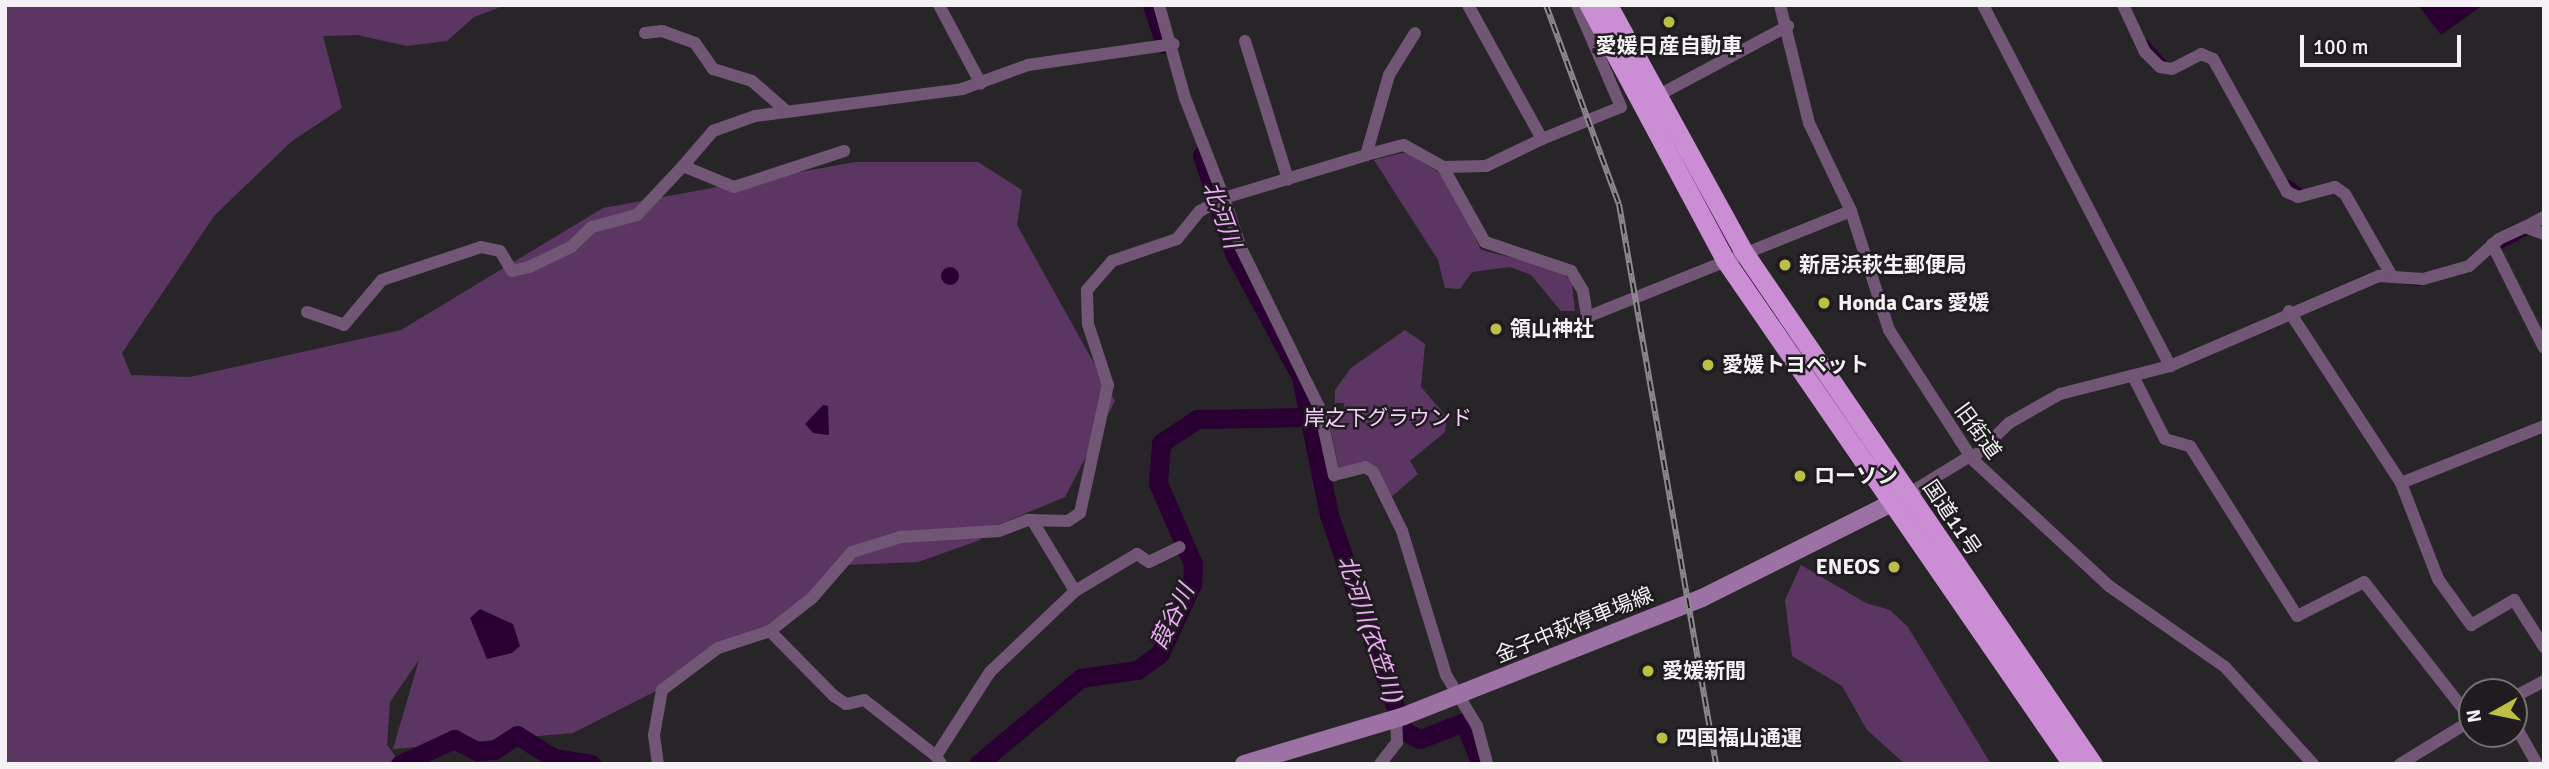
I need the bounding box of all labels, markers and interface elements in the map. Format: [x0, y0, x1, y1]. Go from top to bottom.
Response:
marker: 愛媛日産自動車 [1661, 14, 1677, 30]
scale bar [2304, 21, 2465, 65]
place label: 愛媛日産自動車 [1596, 33, 1742, 59]
text: 100 m [2313, 34, 2368, 60]
water label: 北河川 [1196, 178, 1246, 252]
place label: 新居浜萩生郵便局 [1799, 252, 1967, 278]
marker: 新居浜萩生郵便局 [1777, 257, 1793, 273]
place label: Honda Cars 愛媛 [1838, 290, 1989, 316]
marker: Honda Cars 愛媛 [1816, 295, 1832, 311]
place label: 領山神社 [1510, 316, 1594, 342]
marker: 領山神社 [1488, 321, 1504, 337]
place label: 愛媛トヨペット [1722, 352, 1869, 378]
marker: 愛媛トヨペット [1700, 357, 1716, 373]
street label: 旧街道 [1949, 398, 2007, 464]
park label: 岸之下グラウンド [1304, 405, 1472, 431]
place label: ローソン [1814, 463, 1898, 489]
marker: ローソン [1792, 468, 1808, 484]
street label: 国道11号 [1918, 475, 1986, 561]
water label: 北河川(衣笠川) [1331, 552, 1407, 706]
place label: ENEOS [1816, 554, 1880, 580]
marker: ENEOS [1886, 559, 1902, 575]
water label: 葭谷川 [1145, 580, 1201, 654]
street label: 金子中萩停車場線 [1491, 582, 1657, 668]
place label: 愛媛新聞 [1662, 658, 1746, 684]
marker: 愛媛新聞 [1640, 663, 1656, 679]
north arrow [2458, 678, 2528, 748]
text: N [2461, 708, 2487, 724]
place label: 四国福山通運 [1676, 725, 1802, 751]
marker: 四国福山通運 [1654, 730, 1670, 746]

